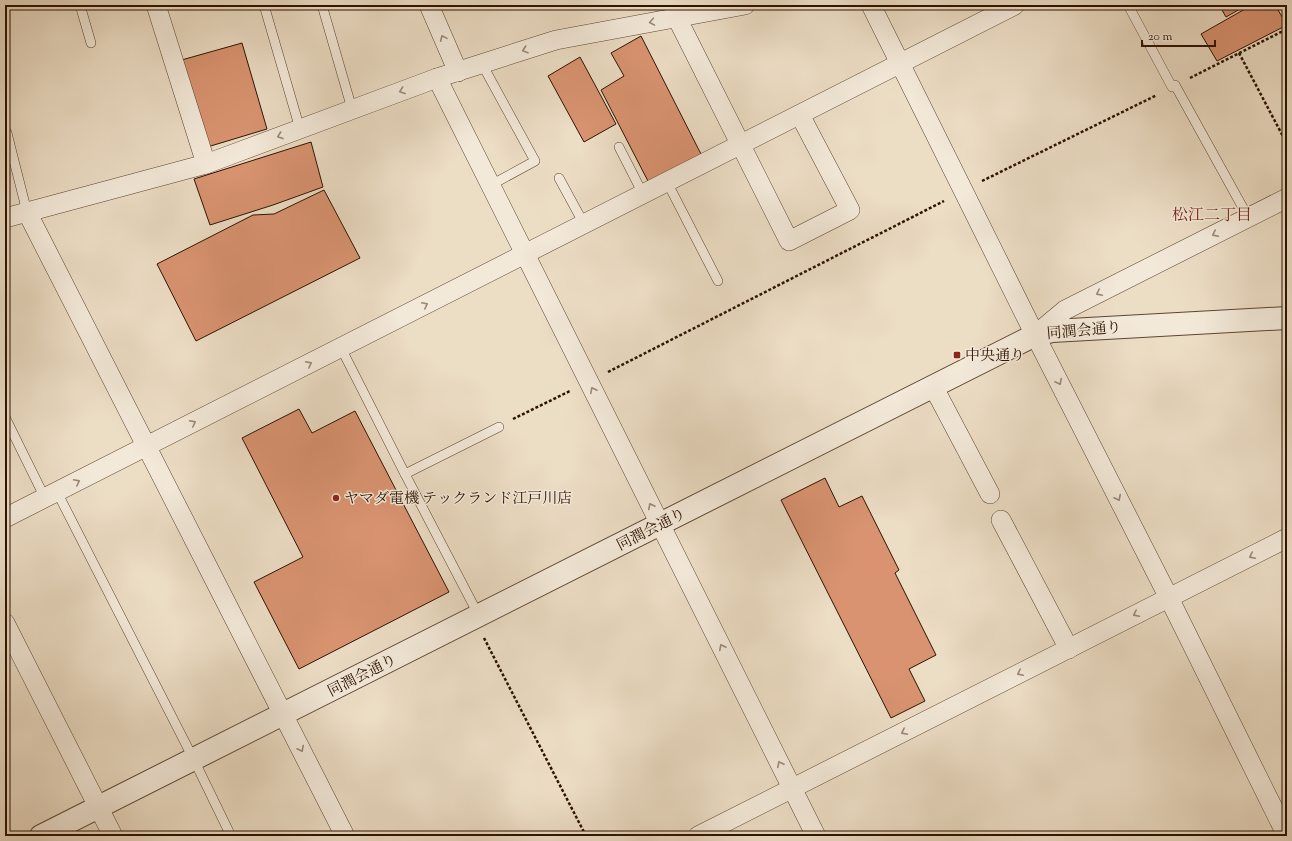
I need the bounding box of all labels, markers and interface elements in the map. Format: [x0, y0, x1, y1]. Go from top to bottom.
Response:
one-way arrow [649, 17, 655, 26]
scale bar [1142, 22, 1215, 48]
text: 20 m [1148, 28, 1173, 46]
one-way arrow [440, 35, 448, 43]
one-way arrow [522, 45, 529, 54]
one-way arrow [398, 87, 405, 95]
one-way arrow [276, 132, 283, 140]
district label: 松江二丁目 [1172, 205, 1252, 228]
one-way arrow [1211, 230, 1219, 237]
one-way arrow [1095, 288, 1103, 296]
one-way arrow [421, 302, 428, 310]
street label: 同潤会通り [1046, 318, 1122, 345]
place label: 中央通り [965, 346, 1025, 367]
marker: 中央通り [952, 350, 962, 360]
one-way arrow [305, 361, 312, 369]
one-way arrow [1054, 378, 1062, 385]
one-way arrow [590, 386, 598, 394]
one-way arrow [189, 420, 196, 428]
one-way arrow [73, 479, 80, 487]
place label: ヤマダ電機 テックランド江戸川店 [344, 489, 572, 510]
marker: ヤマダ電機 テックランド江戸川店 [331, 493, 341, 503]
one-way arrow [1113, 494, 1121, 501]
one-way arrow [648, 503, 656, 510]
street label: 同潤会通り [613, 504, 690, 557]
one-way arrow [1249, 551, 1256, 558]
one-way arrow [1133, 610, 1140, 617]
one-way arrow [719, 644, 727, 652]
street label: 同潤会通り [324, 650, 401, 703]
one-way arrow [1017, 668, 1024, 676]
one-way arrow [901, 727, 908, 735]
one-way arrow [297, 744, 304, 752]
one-way arrow [777, 760, 785, 768]

